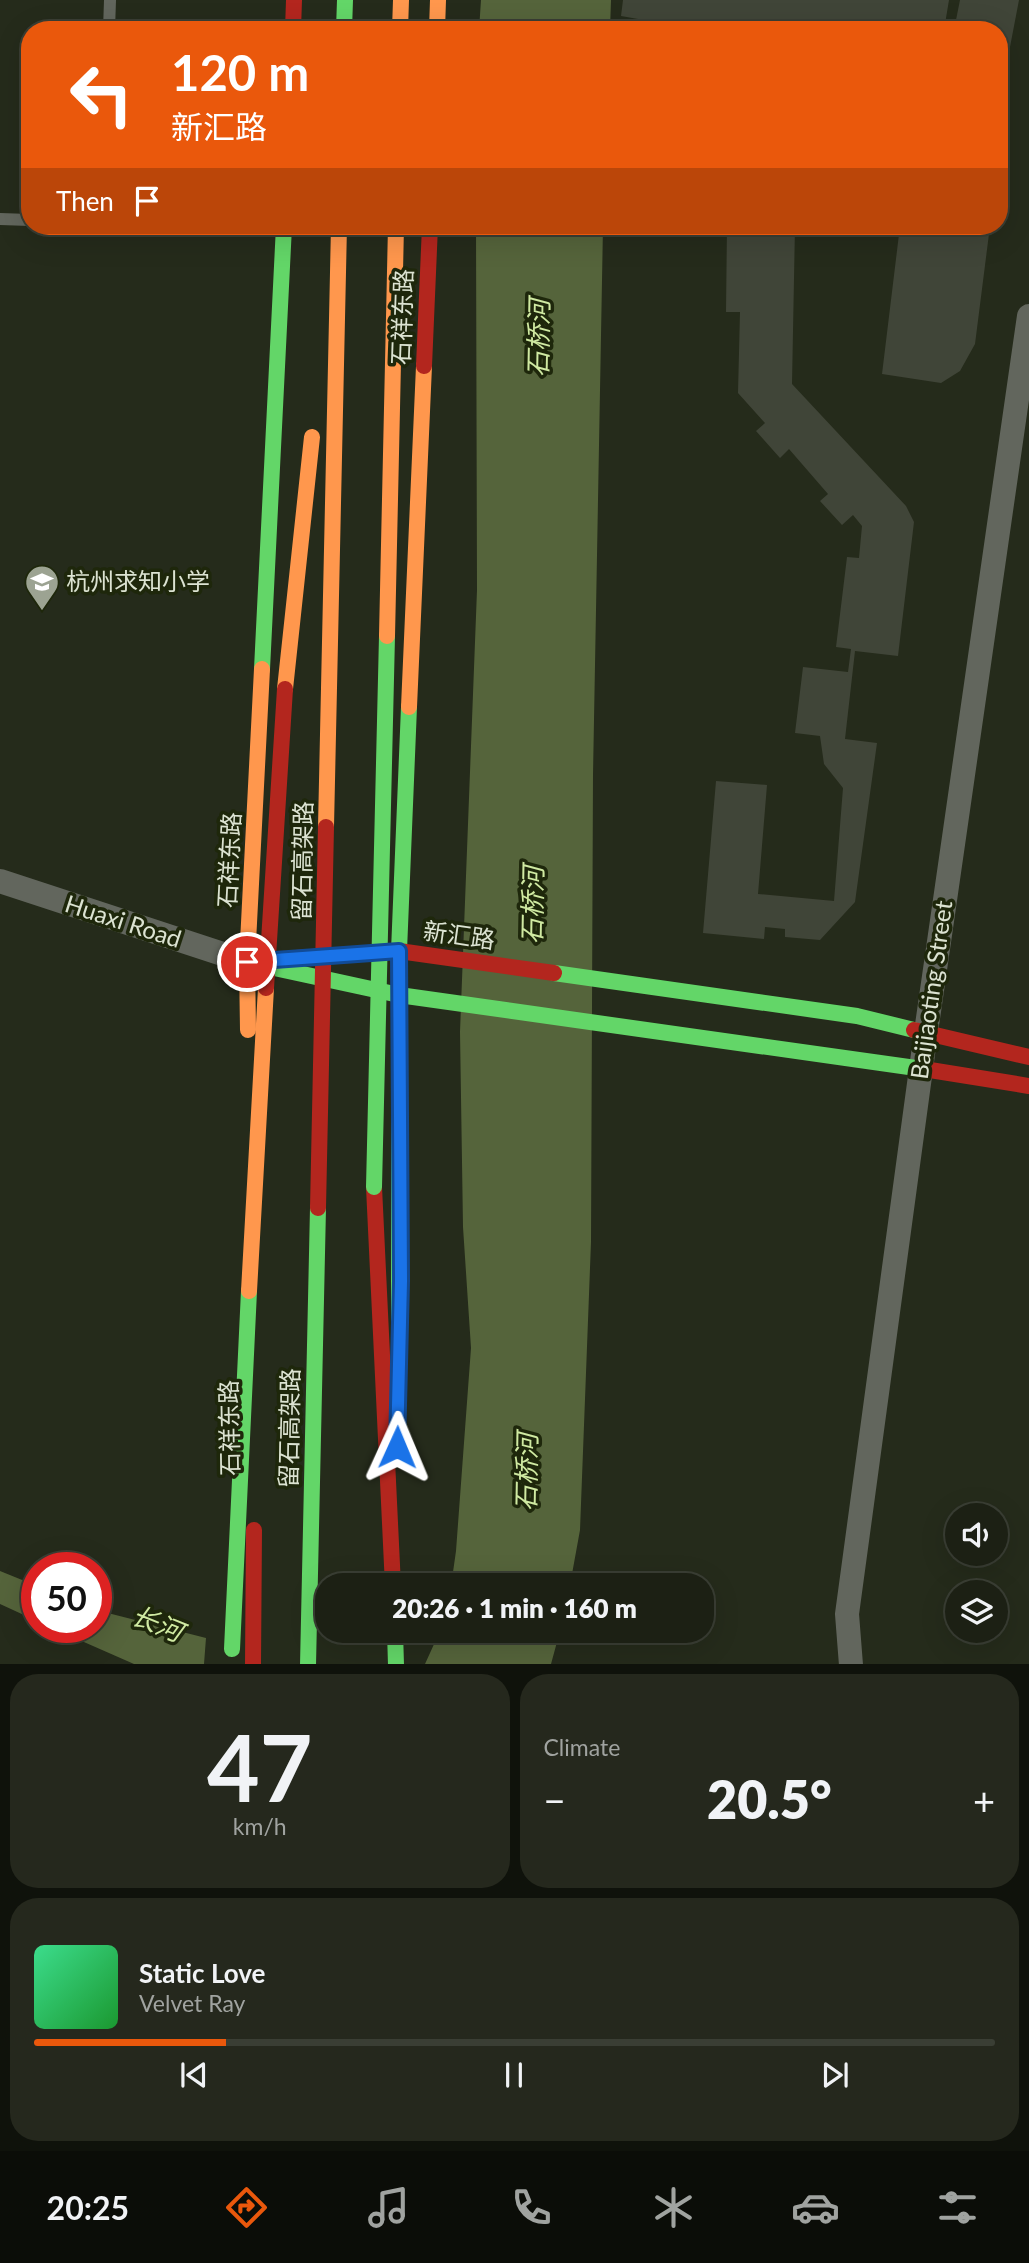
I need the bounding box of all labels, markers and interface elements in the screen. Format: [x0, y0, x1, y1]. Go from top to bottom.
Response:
text: 120 m [171, 43, 309, 101]
icon: left [56, 49, 147, 140]
text: 新汇路 [171, 107, 267, 146]
icon: arrive [128, 182, 166, 220]
text: Then [56, 185, 114, 217]
street label: 石祥东路 [385, 268, 418, 365]
water label: 石桥河 [521, 294, 555, 377]
school or university icon: 杭州求知小学 [23, 563, 61, 612]
place label: 杭州求知小学 [66, 566, 210, 595]
street label: 留石高架路 [286, 801, 317, 921]
street label: 石祥东路 [212, 811, 245, 909]
water label: 石桥河 [515, 861, 549, 944]
street label: Huaxi Road [62, 888, 185, 953]
street label: Baijiaoting Street [904, 898, 957, 1081]
street label: 新汇路 [422, 915, 497, 954]
pin [217, 932, 277, 992]
icon: arrive [228, 943, 266, 981]
street label: 留石高架路 [273, 1368, 304, 1488]
street label: 石祥东路 [213, 1380, 244, 1476]
position arrow [360, 1410, 434, 1484]
water label: 石桥河 [509, 1428, 543, 1511]
map controls [945, 1503, 1008, 1643]
button: sound [945, 1503, 1008, 1566]
speed limit sign: 50 [21, 1552, 112, 1643]
button: layers [945, 1580, 1008, 1643]
text: 20:26 · 1 min · 160 m [392, 1592, 637, 1624]
water label: 长河 [127, 1598, 192, 1650]
text: 47 [207, 1712, 313, 1821]
text: Climate [544, 1733, 620, 1761]
text: 20.5° [707, 1768, 832, 1830]
text: − [544, 1777, 566, 1823]
text: + [973, 1777, 995, 1823]
text: km/h [233, 1812, 287, 1840]
text: Static Love [139, 1957, 266, 1989]
text: Velvet Ray [139, 1989, 245, 2017]
icon: previous [175, 2056, 213, 2094]
icon: pause [495, 2056, 533, 2094]
icon: next [816, 2056, 854, 2094]
icon: directions [222, 2183, 271, 2232]
icon: music [364, 2183, 413, 2232]
icon: phone [507, 2183, 556, 2232]
icon: climate [649, 2183, 698, 2232]
icon: car [791, 2183, 840, 2232]
icon: filters [933, 2183, 982, 2232]
text: 20:25 [47, 2188, 129, 2227]

